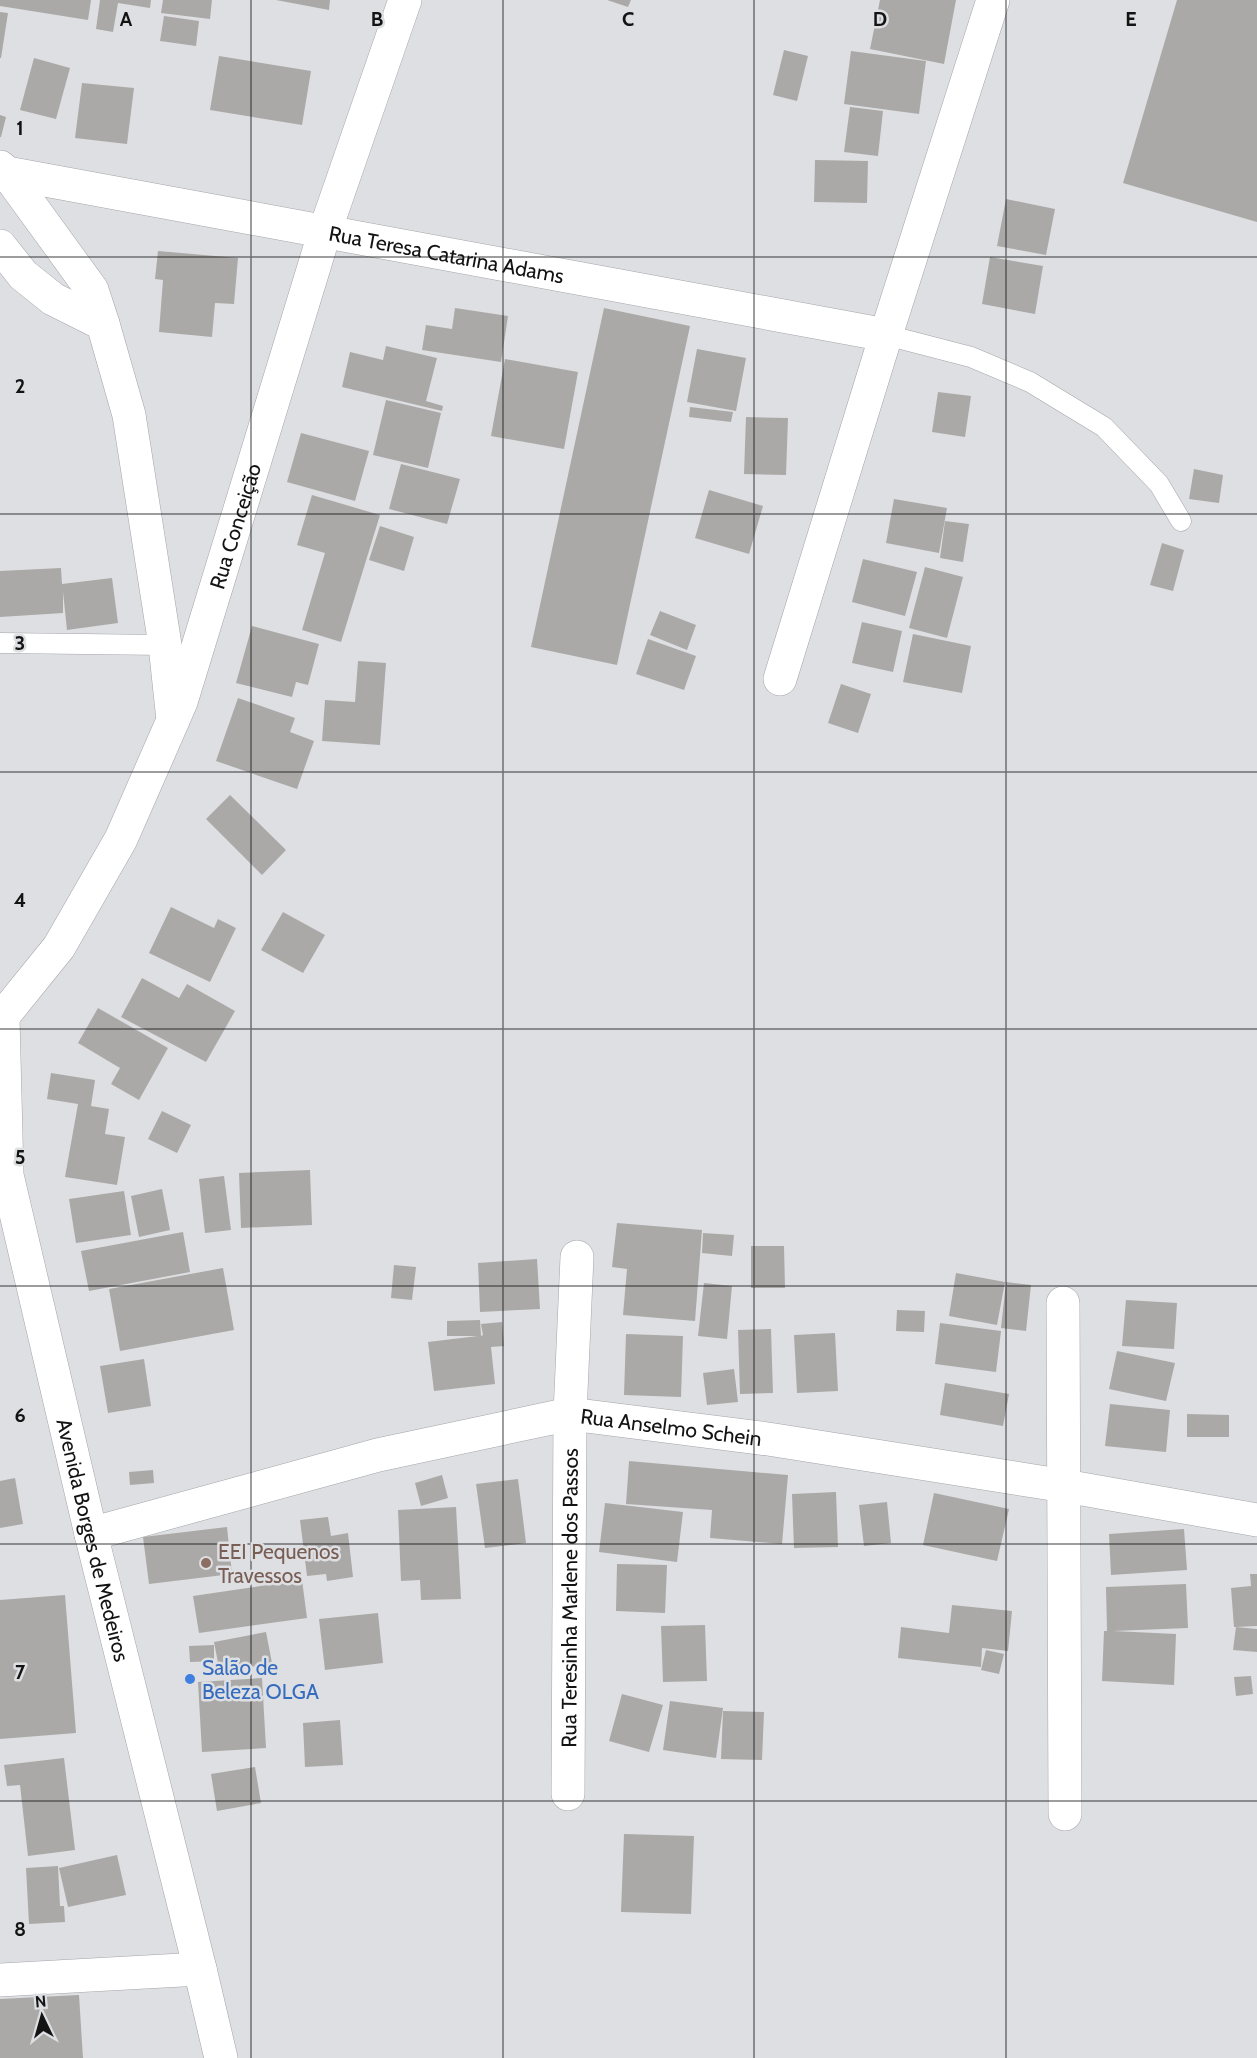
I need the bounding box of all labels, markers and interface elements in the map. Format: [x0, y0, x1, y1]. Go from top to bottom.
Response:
text: A [120, 7, 133, 31]
text: B [371, 7, 383, 31]
text: C [622, 7, 634, 31]
text: D [873, 7, 887, 31]
text: E [1125, 7, 1137, 31]
text: 1 [16, 116, 24, 140]
street label: Rua Teresa Catarina Adams [327, 220, 566, 288]
text: 2 [15, 374, 25, 398]
street label: Rua Conceição [204, 460, 266, 592]
text: 3 [15, 631, 25, 655]
text: 4 [14, 888, 26, 912]
text: 5 [15, 1145, 25, 1169]
text: 6 [14, 1403, 26, 1427]
street label: Rua Anselmo Schein [579, 1403, 763, 1451]
street label: Avenida Borges de Medeiros [52, 1416, 135, 1664]
street label: Rua Teresinha Marlene dos Passos [556, 1448, 582, 1748]
place label: EEI Pequenos Travessos [218, 1539, 340, 1588]
marker: EEI Pequenos Travessos [199, 1556, 213, 1570]
place label: Salão de Beleza OLGA [202, 1655, 319, 1704]
text: 7 [15, 1660, 26, 1684]
marker: Salão de Beleza OLGA [183, 1672, 197, 1686]
text: 8 [14, 1917, 26, 1941]
north arrow [12, 1986, 72, 2046]
text: N [34, 1992, 47, 2012]

